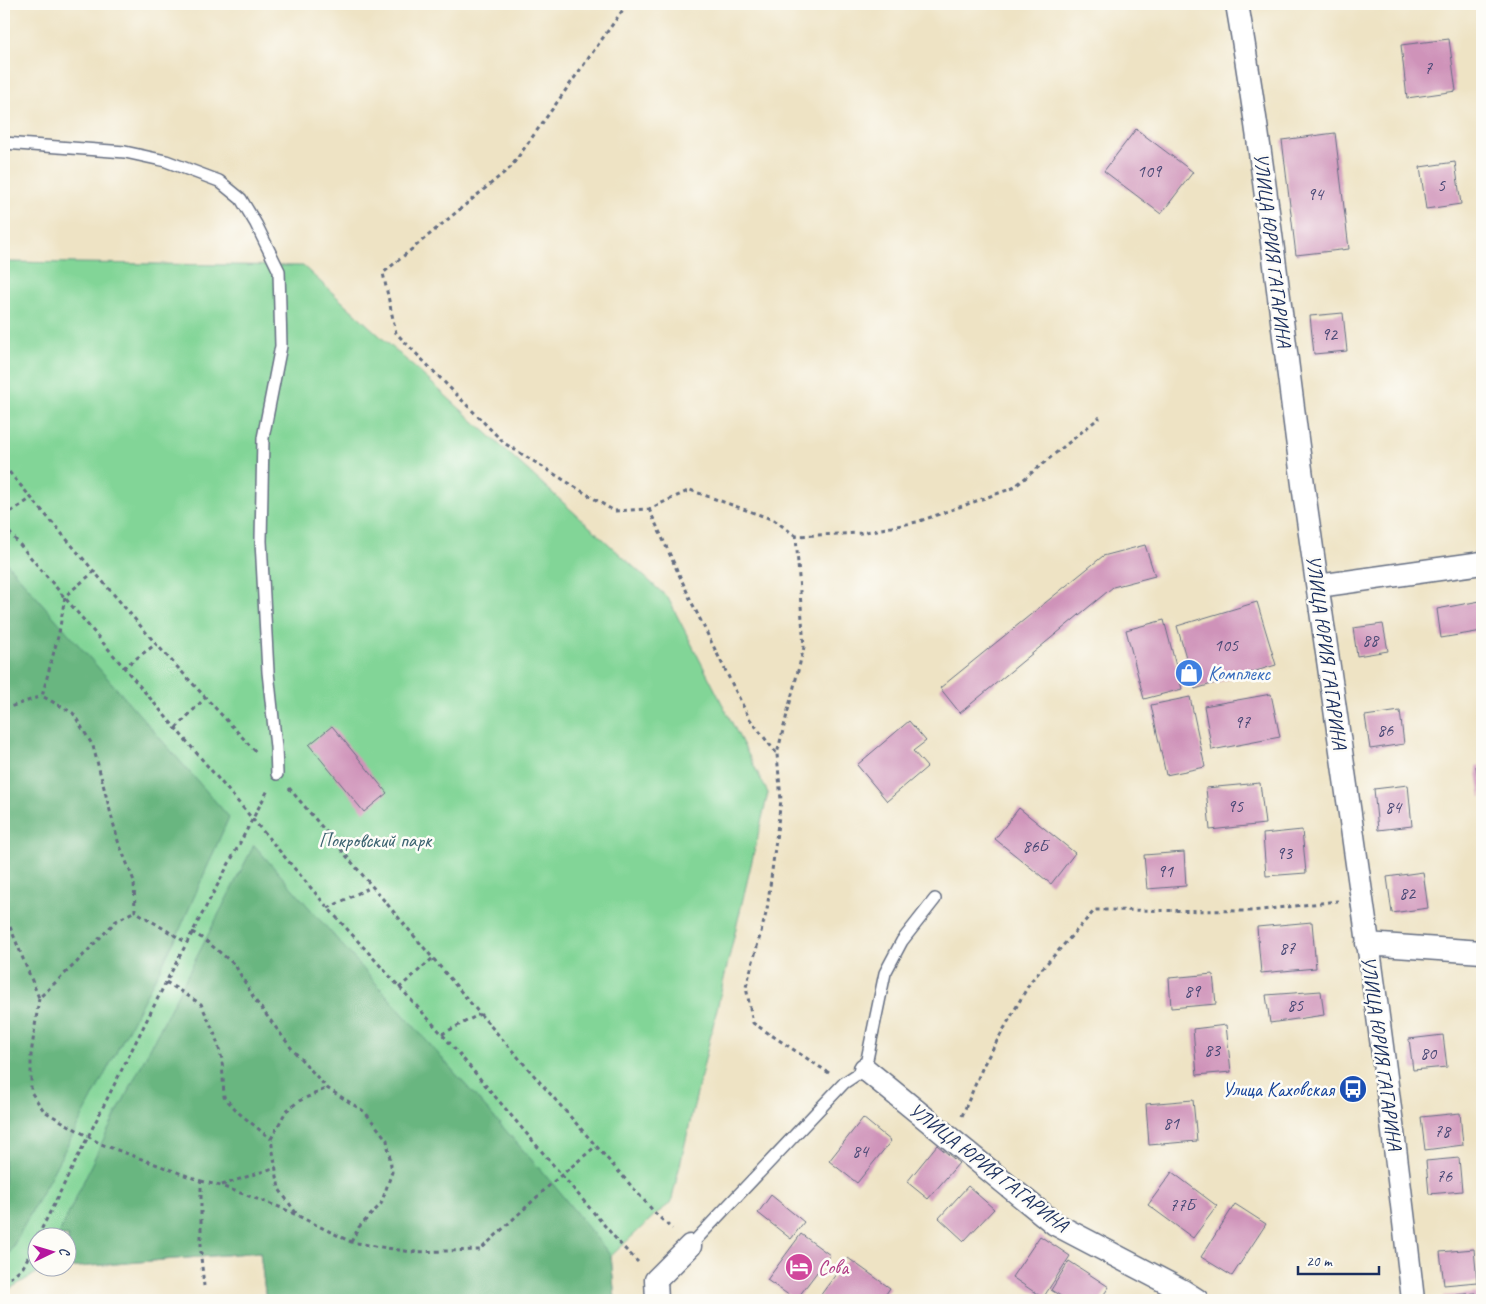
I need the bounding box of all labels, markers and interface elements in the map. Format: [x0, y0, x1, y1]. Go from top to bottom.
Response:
house number: 7 [1424, 57, 1433, 79]
street label: УЛИЦА ЮРИЯ ГАГАРИНА [1248, 151, 1297, 350]
house number: 109 [1137, 160, 1163, 182]
house number: 5 [1437, 174, 1446, 196]
house number: 94 [1307, 183, 1325, 205]
house number: 92 [1321, 323, 1339, 345]
street label: УЛИЦА ЮРИЯ ГАГАРИНА [1301, 553, 1353, 752]
house number: 88 [1362, 629, 1380, 651]
house number: 105 [1214, 634, 1239, 656]
shop icon: Комплекс [1174, 658, 1204, 688]
place label: Комплекс [1208, 661, 1271, 686]
house number: 97 [1234, 711, 1251, 733]
house number: 86 [1377, 719, 1394, 741]
house number: 95 [1227, 795, 1244, 817]
house number: 84 [1385, 796, 1403, 818]
park label: Покровский парк [319, 828, 433, 853]
house number: 86Б [1022, 835, 1051, 857]
house number: 93 [1276, 842, 1294, 864]
house number: 91 [1157, 860, 1174, 882]
house number: 82 [1399, 882, 1417, 904]
house number: 87 [1279, 937, 1296, 959]
street label: УЛИЦА ЮРИЯ ГАГАРИНА [1356, 954, 1408, 1153]
house number: 89 [1184, 980, 1202, 1002]
house number: 85 [1287, 994, 1304, 1016]
house number: 83 [1204, 1039, 1222, 1061]
house number: 80 [1420, 1042, 1438, 1064]
bus stop icon: Улица Каховская [1338, 1074, 1368, 1104]
place label: Улица Каховская [1222, 1077, 1336, 1102]
street label: УЛИЦА ЮРИЯ ГАГАРИНА [904, 1097, 1074, 1238]
house number: 81 [1163, 1112, 1180, 1134]
house number: 78 [1434, 1120, 1452, 1142]
house number: 84 [852, 1140, 870, 1162]
house number: 76 [1436, 1165, 1453, 1187]
house number: 77Б [1169, 1194, 1198, 1216]
north arrow [28, 1226, 78, 1276]
scale bar [1298, 1244, 1380, 1276]
text: С [56, 1247, 73, 1257]
hotel icon: Сова [784, 1252, 814, 1282]
text: 20 m [1306, 1252, 1333, 1271]
place label: Сова [818, 1255, 850, 1280]

